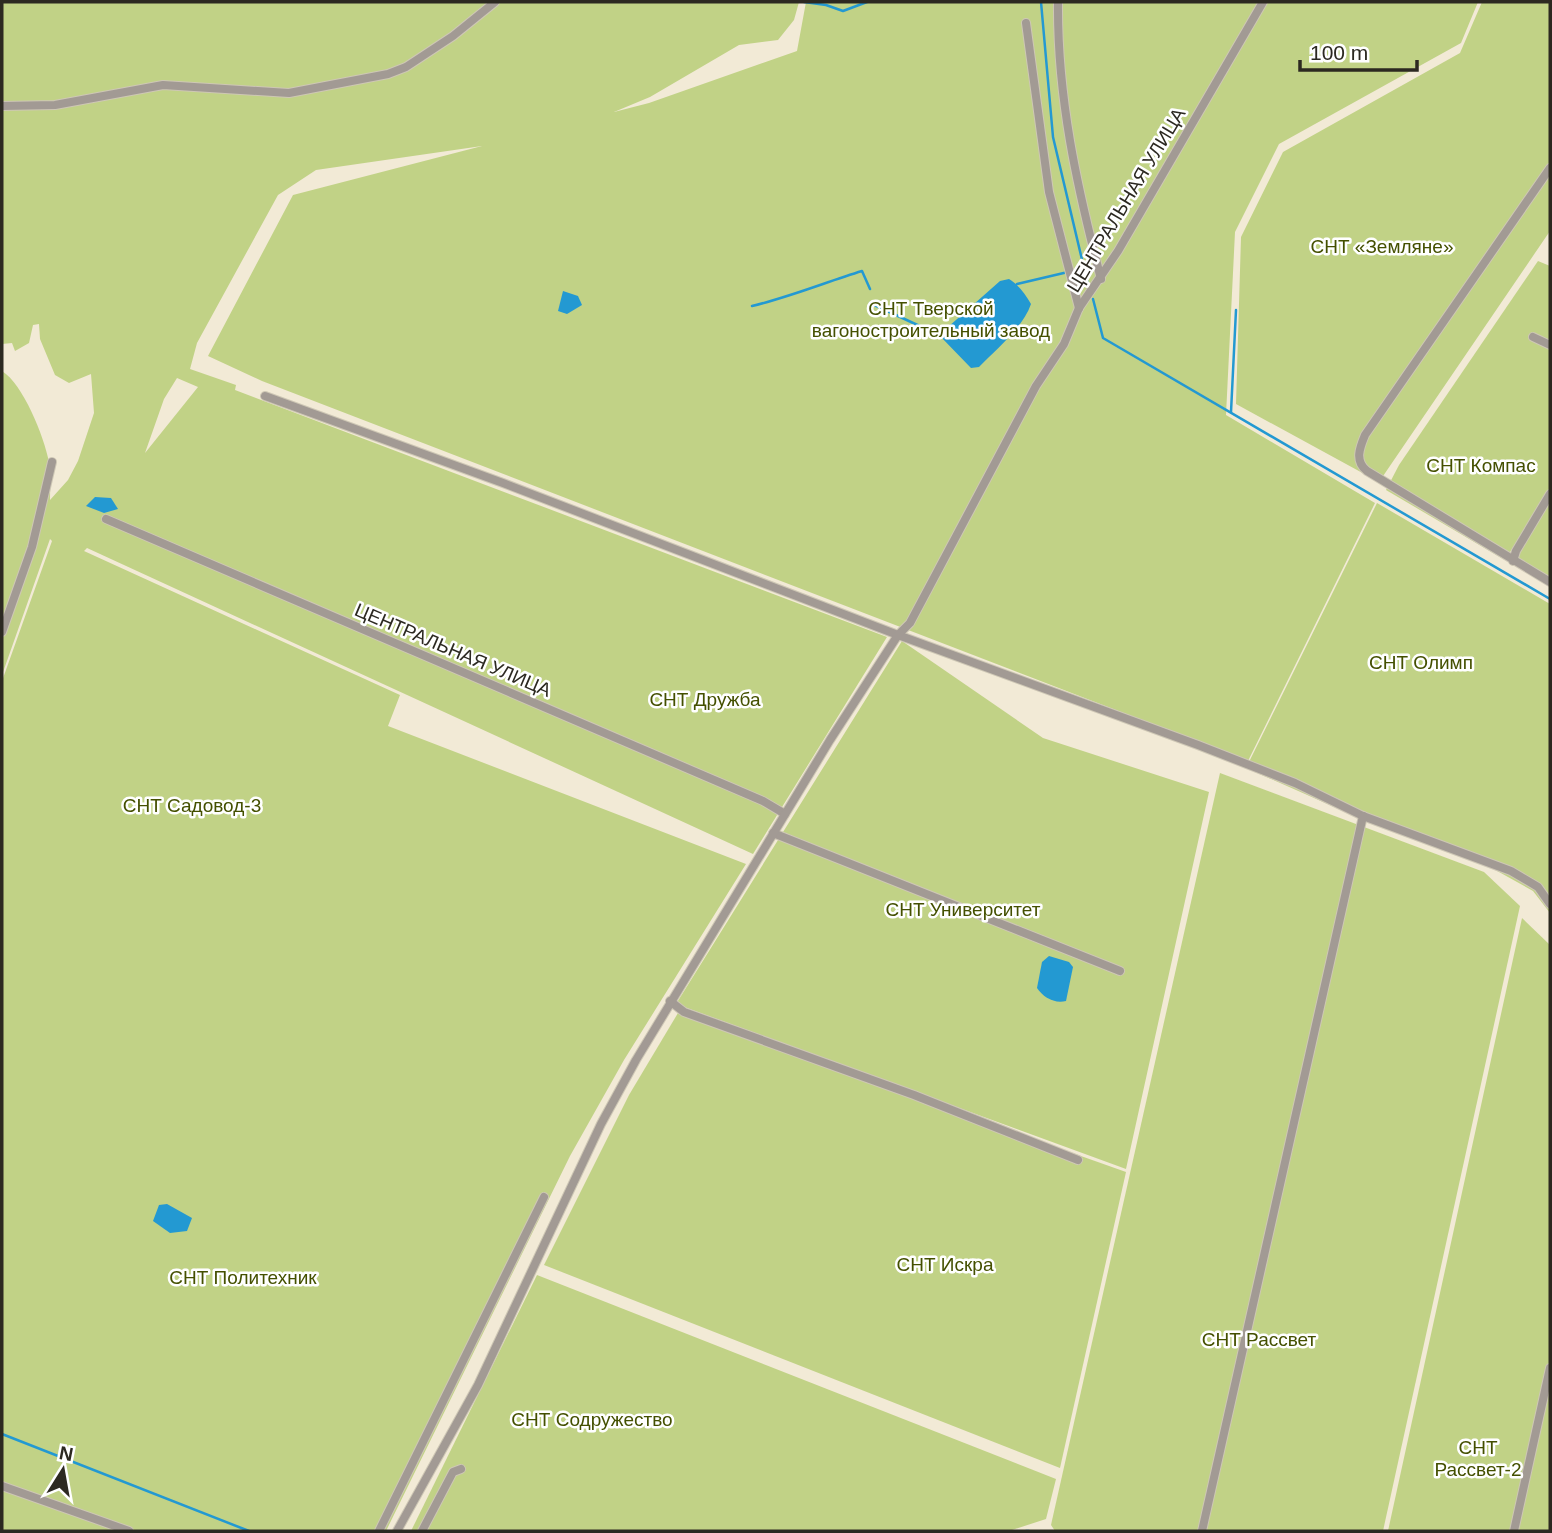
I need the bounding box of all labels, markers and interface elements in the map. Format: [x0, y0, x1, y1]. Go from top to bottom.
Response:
scale bar [1300, 28, 1417, 72]
text: 100 m [1310, 41, 1368, 64]
street label: ЦЕНТРАЛЬНАЯ УЛИЦА [1063, 104, 1190, 296]
park label: СНТ «Земляне» [1310, 236, 1454, 257]
park label: СНТ Тверской вагоностроительный завод [812, 298, 1050, 341]
park label: СНТ Компас [1426, 455, 1536, 476]
street label: ЦЕНТРАЛЬНАЯ УЛИЦА [352, 599, 555, 701]
park label: СНТ Олимп [1369, 652, 1473, 673]
park label: СНТ Дружба [649, 689, 761, 710]
park label: СНТ Садовод-3 [123, 795, 261, 816]
park label: СНТ Университет [886, 899, 1041, 920]
park label: СНТ Искра [897, 1254, 994, 1275]
park label: СНТ Политехник [169, 1267, 317, 1288]
park label: СНТ Рассвет [1202, 1329, 1317, 1350]
park label: СНТ Содружество [511, 1409, 673, 1430]
north arrow [28, 1435, 98, 1505]
park label: СНТ Рассвет-2 [1434, 1437, 1522, 1480]
text: N [57, 1442, 75, 1465]

